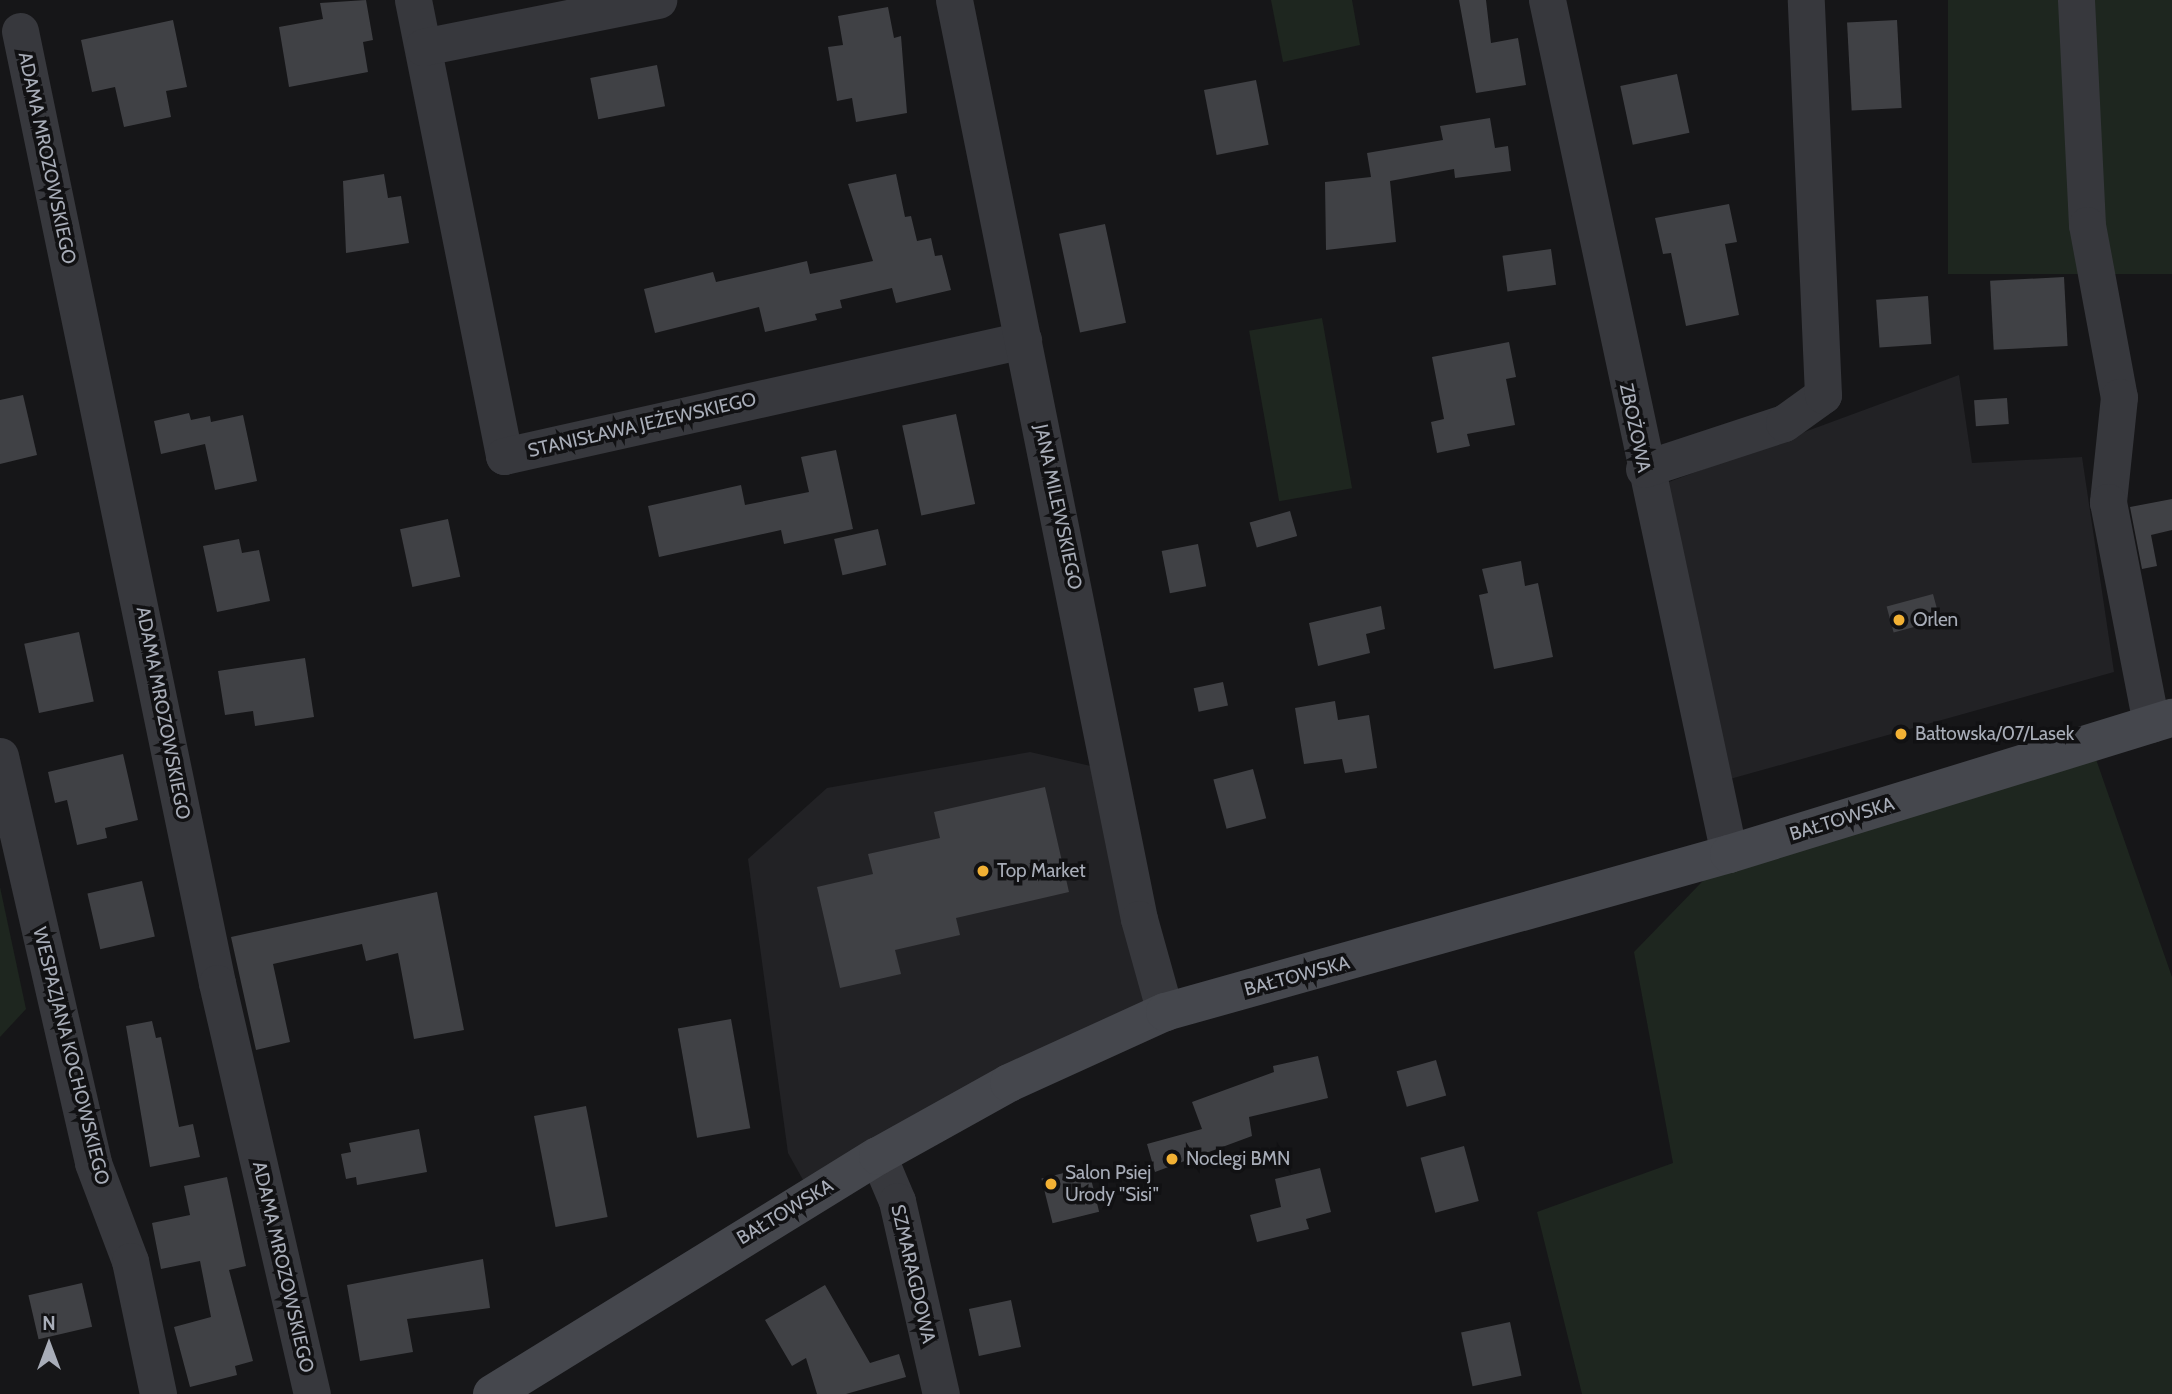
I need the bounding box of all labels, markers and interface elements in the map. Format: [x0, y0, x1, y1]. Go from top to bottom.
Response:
street label: ADAMA MROZOWSKIEGO [13, 50, 81, 266]
street label: ZBOŻOWA [1614, 381, 1656, 475]
street label: STANISŁAWA JEŻEWSKIEGO [526, 388, 758, 462]
street label: JANA MILEWSKIEGO [1029, 422, 1087, 592]
street label: ADAMA MROZOWSKIEGO [131, 605, 195, 821]
place label: Orlen [1913, 609, 1958, 631]
marker: Orlen [1891, 612, 1907, 628]
place label: Bałtowska/07/Lasek [1915, 723, 2074, 745]
marker: Bałtowska/07/Lasek [1893, 726, 1909, 742]
street label: BAŁTOWSKA [1787, 792, 1897, 846]
place label: Top Market [997, 860, 1086, 882]
marker: Top Market [975, 863, 991, 879]
street label: WESPAZJANA KOCHOWSKIEGO [28, 925, 114, 1187]
street label: BAŁTOWSKA [1242, 951, 1352, 1001]
place label: Noclegi BMN [1186, 1148, 1290, 1170]
marker: Noclegi BMN [1164, 1151, 1180, 1167]
street label: ADAMA MROZOWSKIEGO [248, 1159, 318, 1375]
place label: Salon Psiej Urody "Sisi" [1065, 1162, 1159, 1206]
street label: BAŁTOWSKA [733, 1174, 837, 1250]
marker: Salon Psiej Urody "Sisi" [1043, 1176, 1059, 1192]
street label: SZMARAGDOWA [886, 1202, 940, 1346]
north arrow [14, 1310, 84, 1380]
text: N [42, 1312, 56, 1335]

